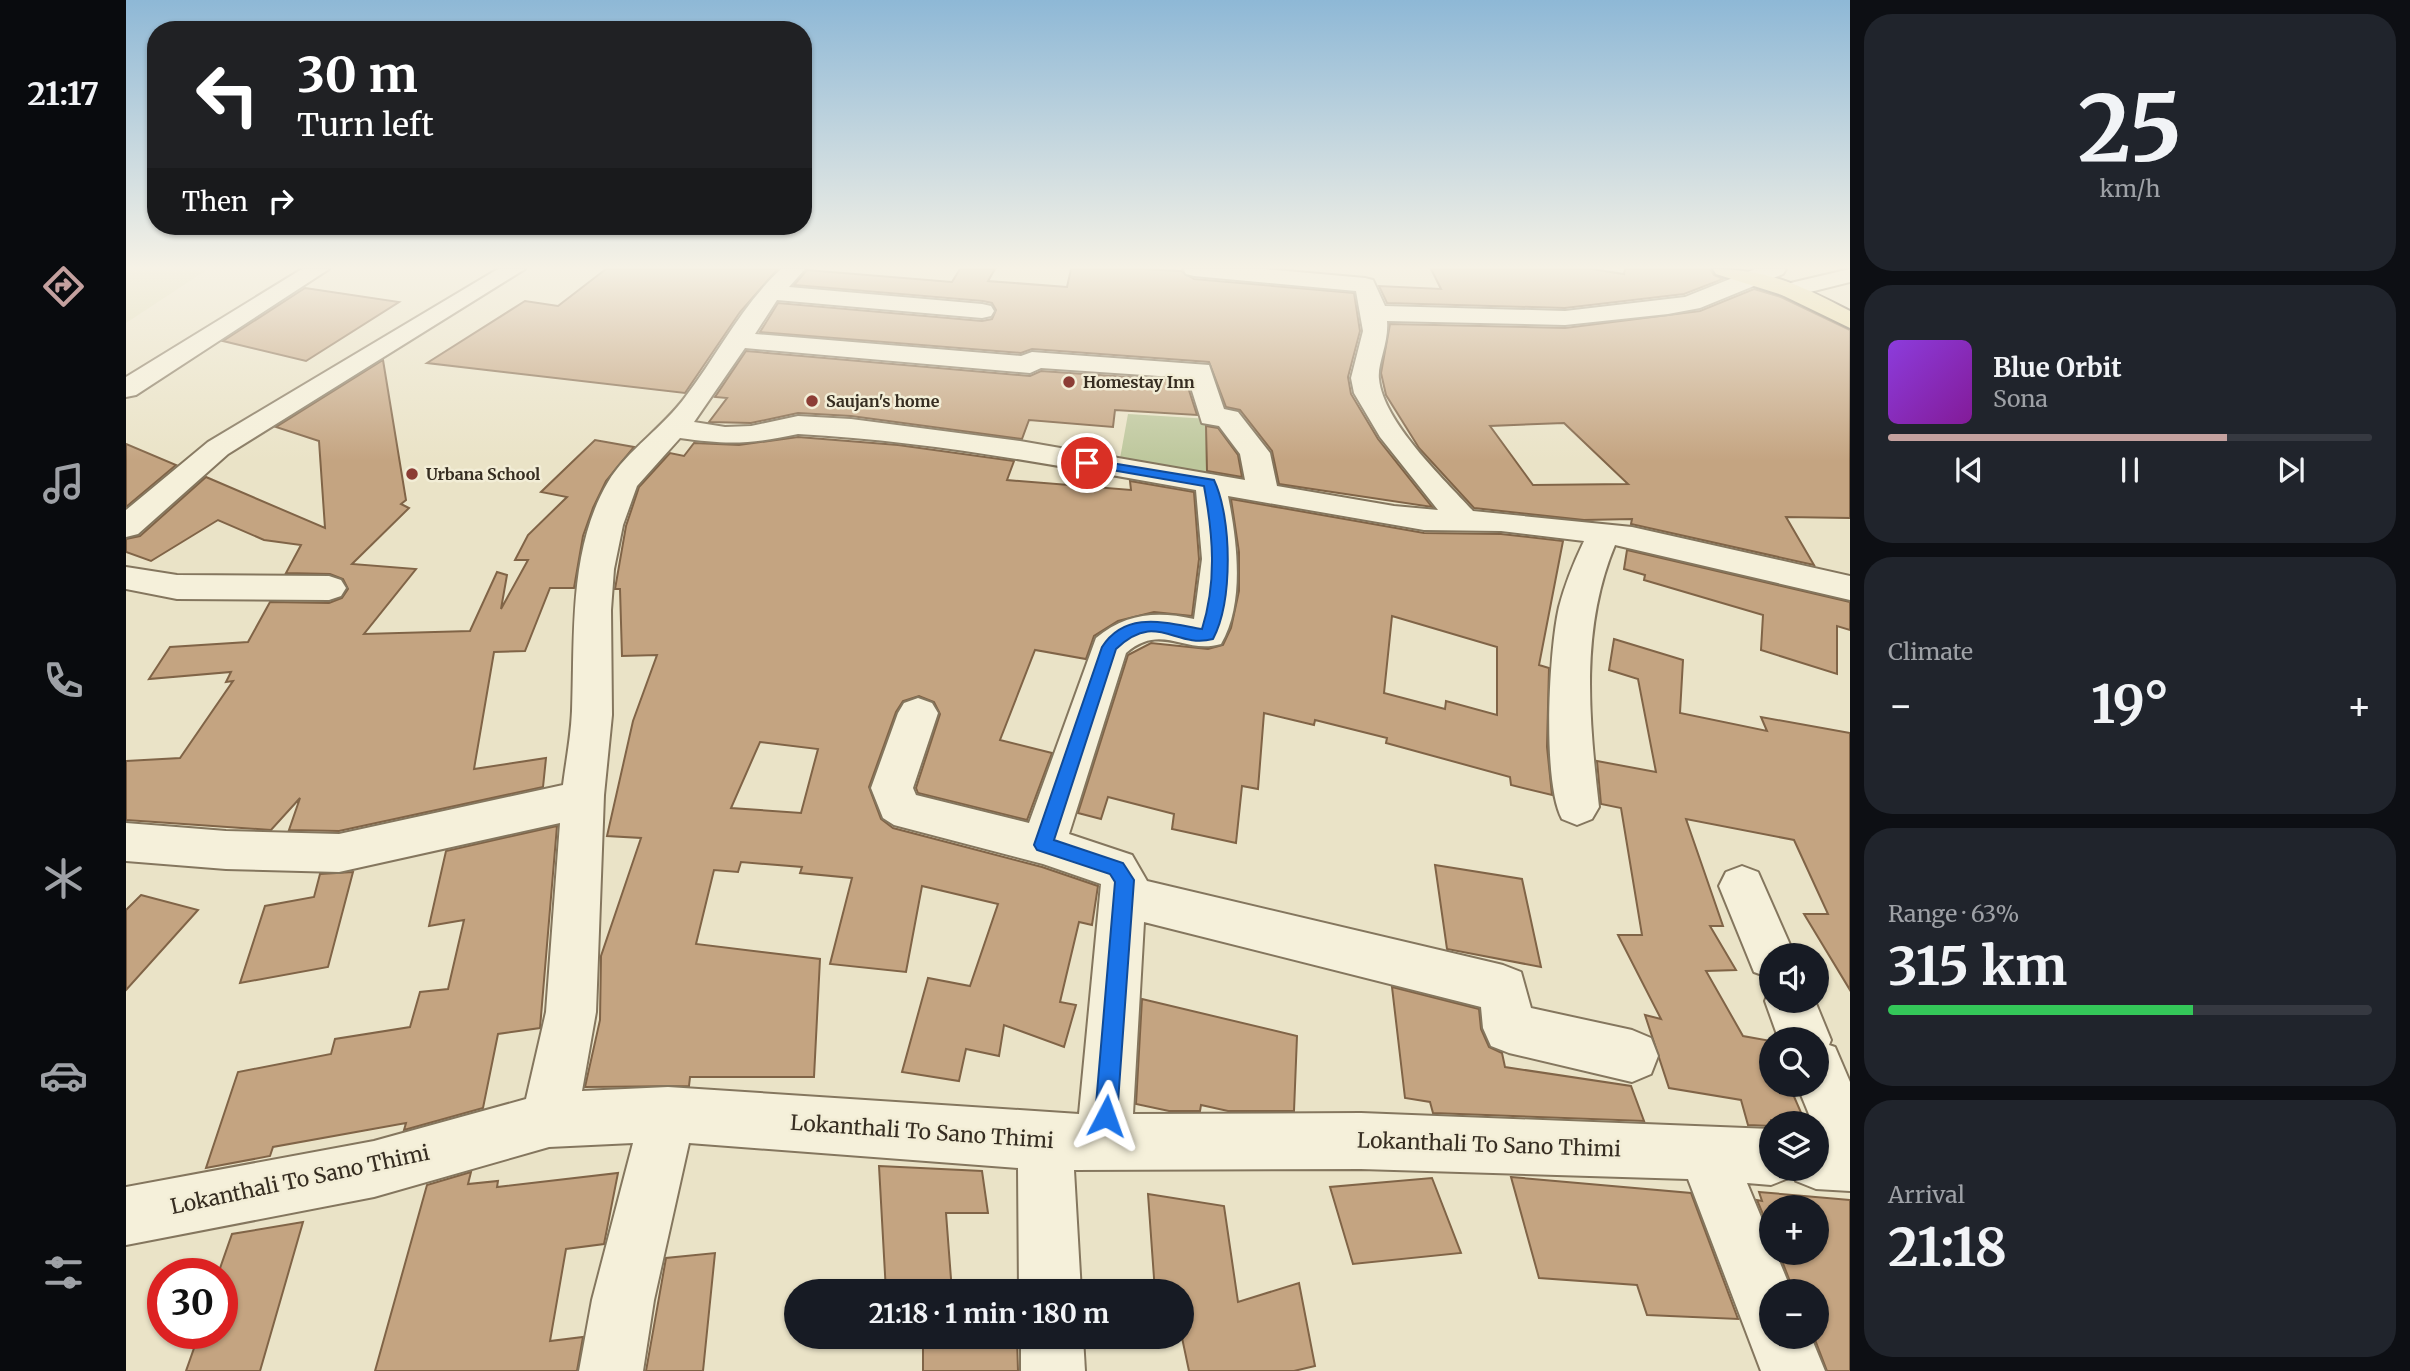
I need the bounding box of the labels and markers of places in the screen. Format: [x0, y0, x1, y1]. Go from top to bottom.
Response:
place label: Homestay Inn [1083, 372, 1195, 392]
marker: Homestay Inn [1061, 374, 1077, 390]
place label: Saujan's home [826, 391, 940, 411]
marker: Saujan's home [804, 393, 820, 409]
pin [1057, 433, 1117, 493]
place label: Urbana School [426, 464, 540, 484]
marker: Urbana School [404, 466, 420, 482]

